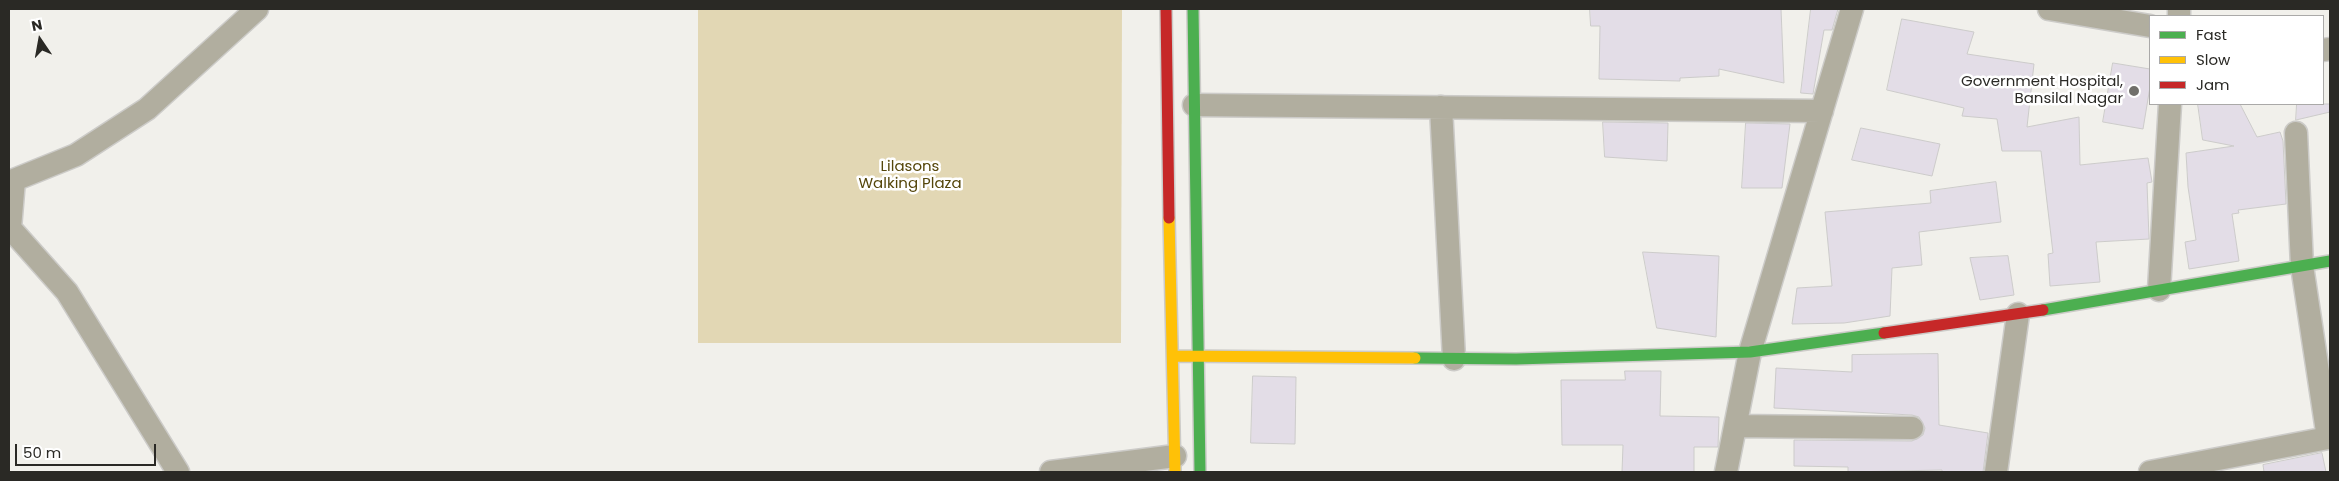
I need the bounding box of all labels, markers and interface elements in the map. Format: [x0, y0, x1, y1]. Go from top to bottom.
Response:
text: N [30, 14, 44, 36]
north arrow [15, 15, 65, 65]
legend [2149, 15, 2324, 105]
text: Fast [2196, 24, 2227, 45]
text: Slow [2196, 49, 2230, 70]
place label: Government Hospital, Bansilal Nagar [1961, 73, 2123, 108]
text: Jam [2196, 74, 2230, 95]
marker: Government Hospital, Bansilal Nagar [2127, 84, 2141, 98]
park label: Lilasons Walking Plaza [858, 158, 962, 193]
scale bar [18, 434, 159, 466]
text: 50 m [23, 442, 61, 463]

